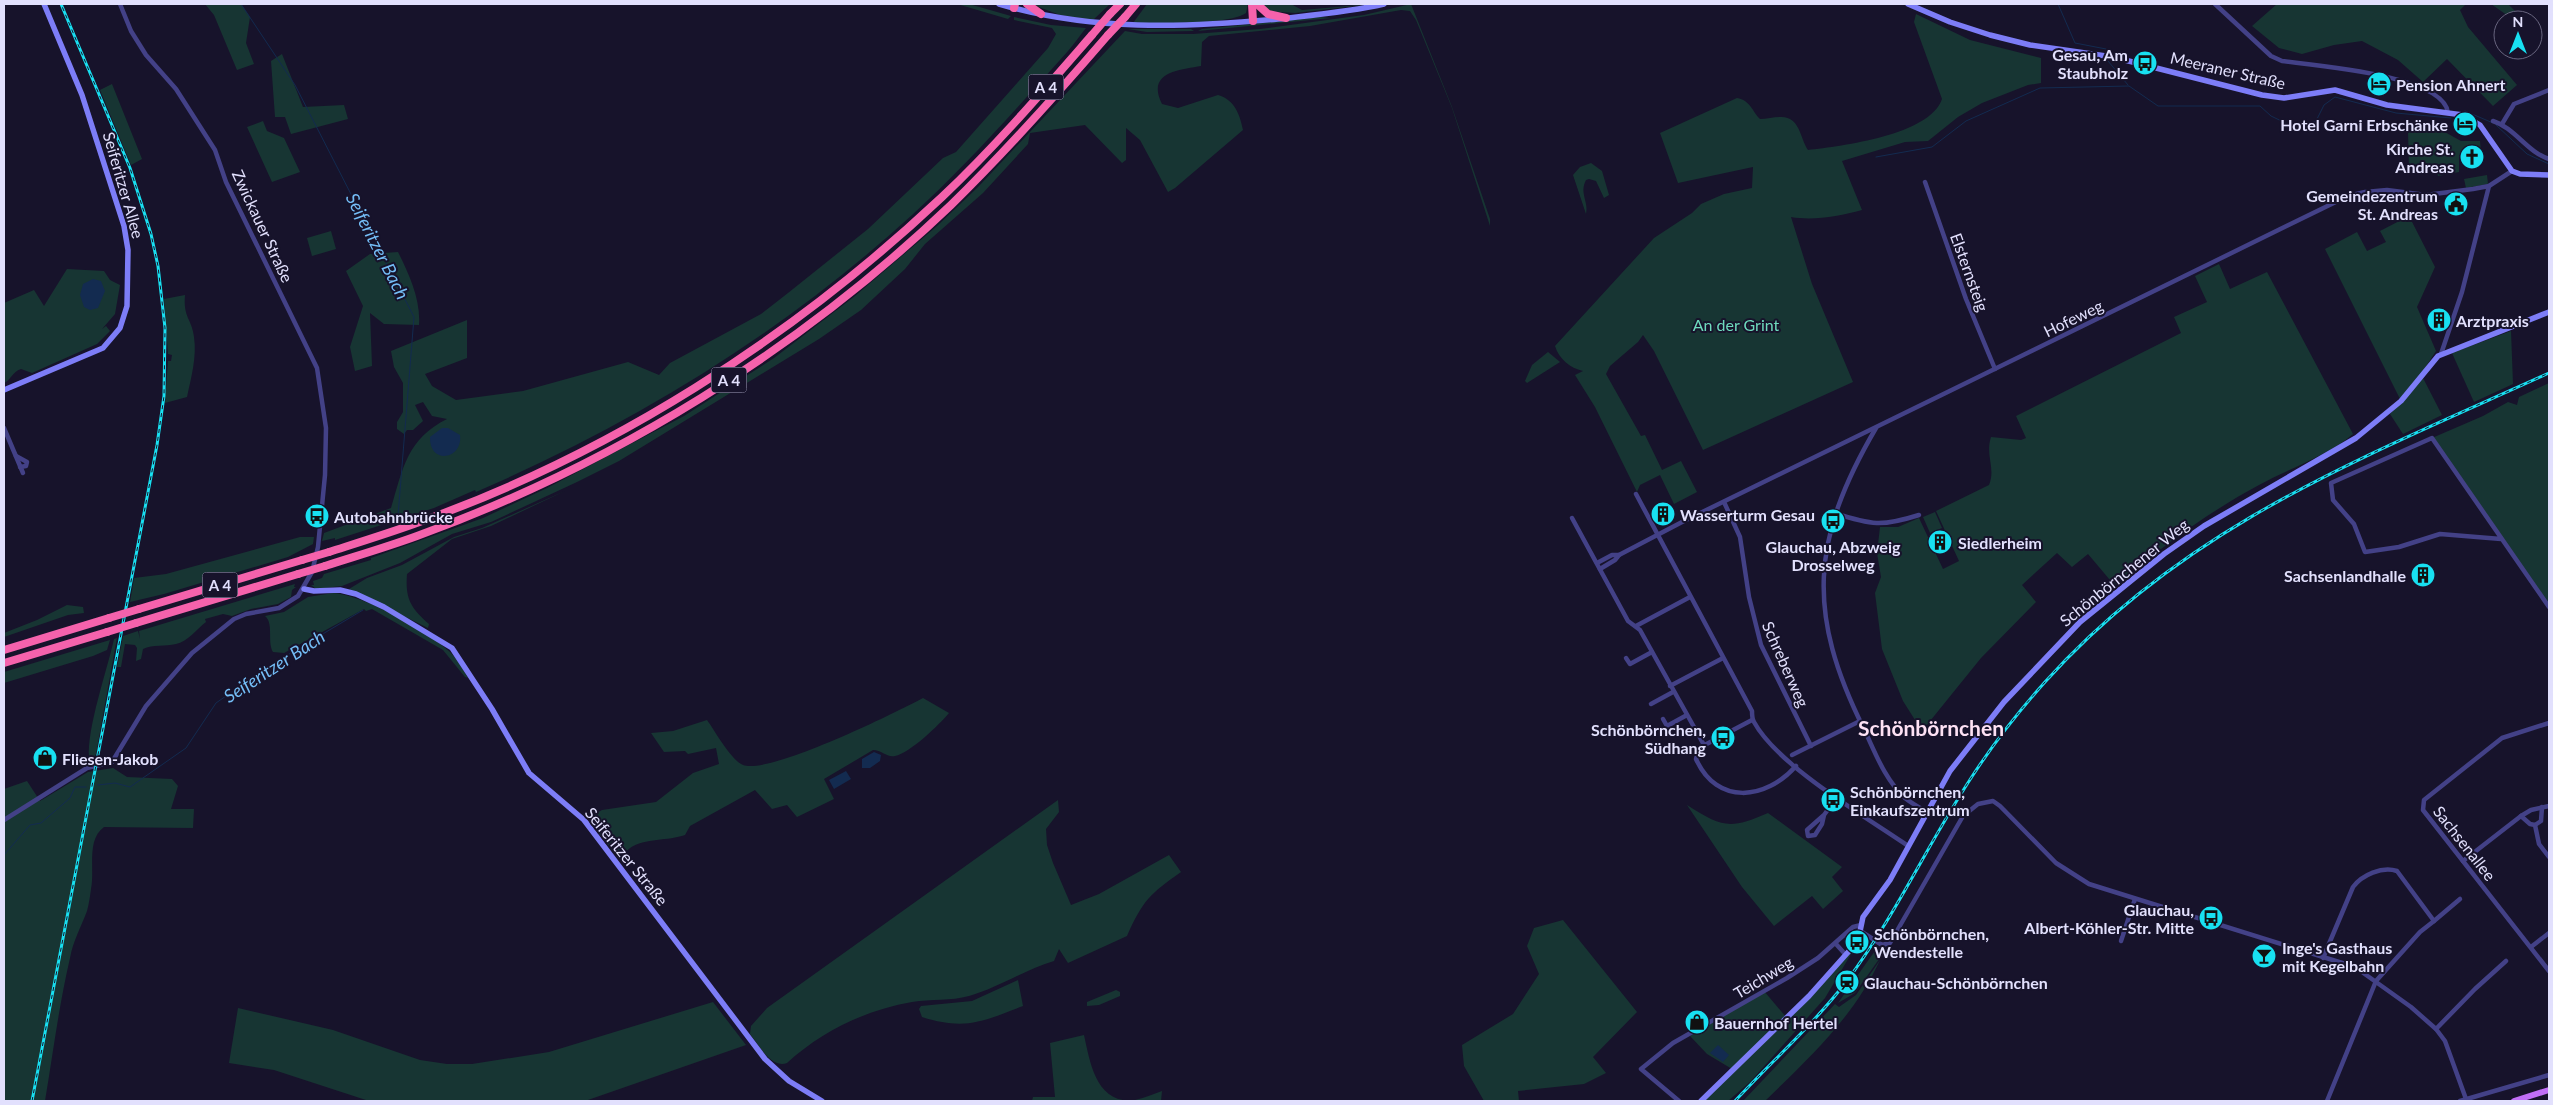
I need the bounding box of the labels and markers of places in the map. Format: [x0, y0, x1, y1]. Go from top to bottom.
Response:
place label: Gesau, Am Staubholz [2052, 45, 2128, 82]
bus stop icon: Gesau, Am Staubholz [2132, 50, 2158, 76]
hotel icon: Pension Ahnert [2366, 71, 2392, 97]
place label: Pension Ahnert [2396, 75, 2505, 94]
hotel icon: Hotel Garni Erbschänke [2452, 111, 2478, 137]
place label: Hotel Garni Erbschänke [2280, 115, 2448, 134]
place label: Kirche St. Andreas [2386, 139, 2454, 176]
church icon: Kirche St. Andreas [2459, 144, 2485, 170]
place label: Gemeindezentrum St. Andreas [2306, 186, 2438, 223]
public building icon: Gemeindezentrum St. Andreas [2443, 191, 2469, 217]
building icon: Arztpraxis [2426, 307, 2452, 333]
place label: Arztpraxis [2455, 311, 2529, 330]
building icon: Wasserturm Gesau [1650, 501, 1676, 527]
bus stop icon: Autobahnbrücke [304, 503, 330, 529]
place label: Wasserturm Gesau [1680, 505, 1815, 524]
place label: Autobahnbrücke [333, 507, 453, 526]
bus stop icon: Glauchau, Abzweig Drosselweg [1820, 508, 1846, 534]
building icon: Siedlerheim [1927, 529, 1953, 555]
place label: Siedlerheim [1958, 533, 2042, 552]
place label: Glauchau, Abzweig Drosselweg [1766, 537, 1901, 574]
building icon: Sachsenlandhalle [2410, 562, 2436, 588]
place label: Sachsenlandhalle [2284, 566, 2406, 585]
place label: Schönbörnchen, Südhang [1591, 720, 1707, 757]
bus stop icon: Schönbörnchen, Südhang [1710, 725, 1736, 751]
shop icon: Fliesen-Jakob [32, 745, 58, 771]
place label: Fliesen-Jakob [62, 749, 158, 768]
place label: Schönbörnchen, Einkaufszentrum [1850, 782, 1970, 819]
bus stop icon: Schönbörnchen, Einkaufszentrum [1820, 787, 1846, 813]
place label: Glauchau, Albert-Köhler-Str. Mitte [2023, 900, 2194, 937]
bus stop icon: Glauchau, Albert-Köhler-Str. Mitte [2198, 905, 2224, 931]
place label: Schönbörnchen, Wendestelle [1874, 924, 1989, 961]
bus stop icon: Schönbörnchen, Wendestelle [1844, 929, 1870, 955]
place label: Inge's Gasthaus mit Kegelbahn [2282, 938, 2392, 975]
bar icon: Inge's Gasthaus mit Kegelbahn [2251, 943, 2277, 969]
station icon: Glauchau-Schönbörnchen [1834, 969, 1860, 995]
place label: Glauchau-Schönbörnchen [1864, 973, 2048, 992]
shop icon: Bauernhof Hertel [1684, 1009, 1710, 1035]
place label: Bauernhof Hertel [1714, 1013, 1837, 1032]

